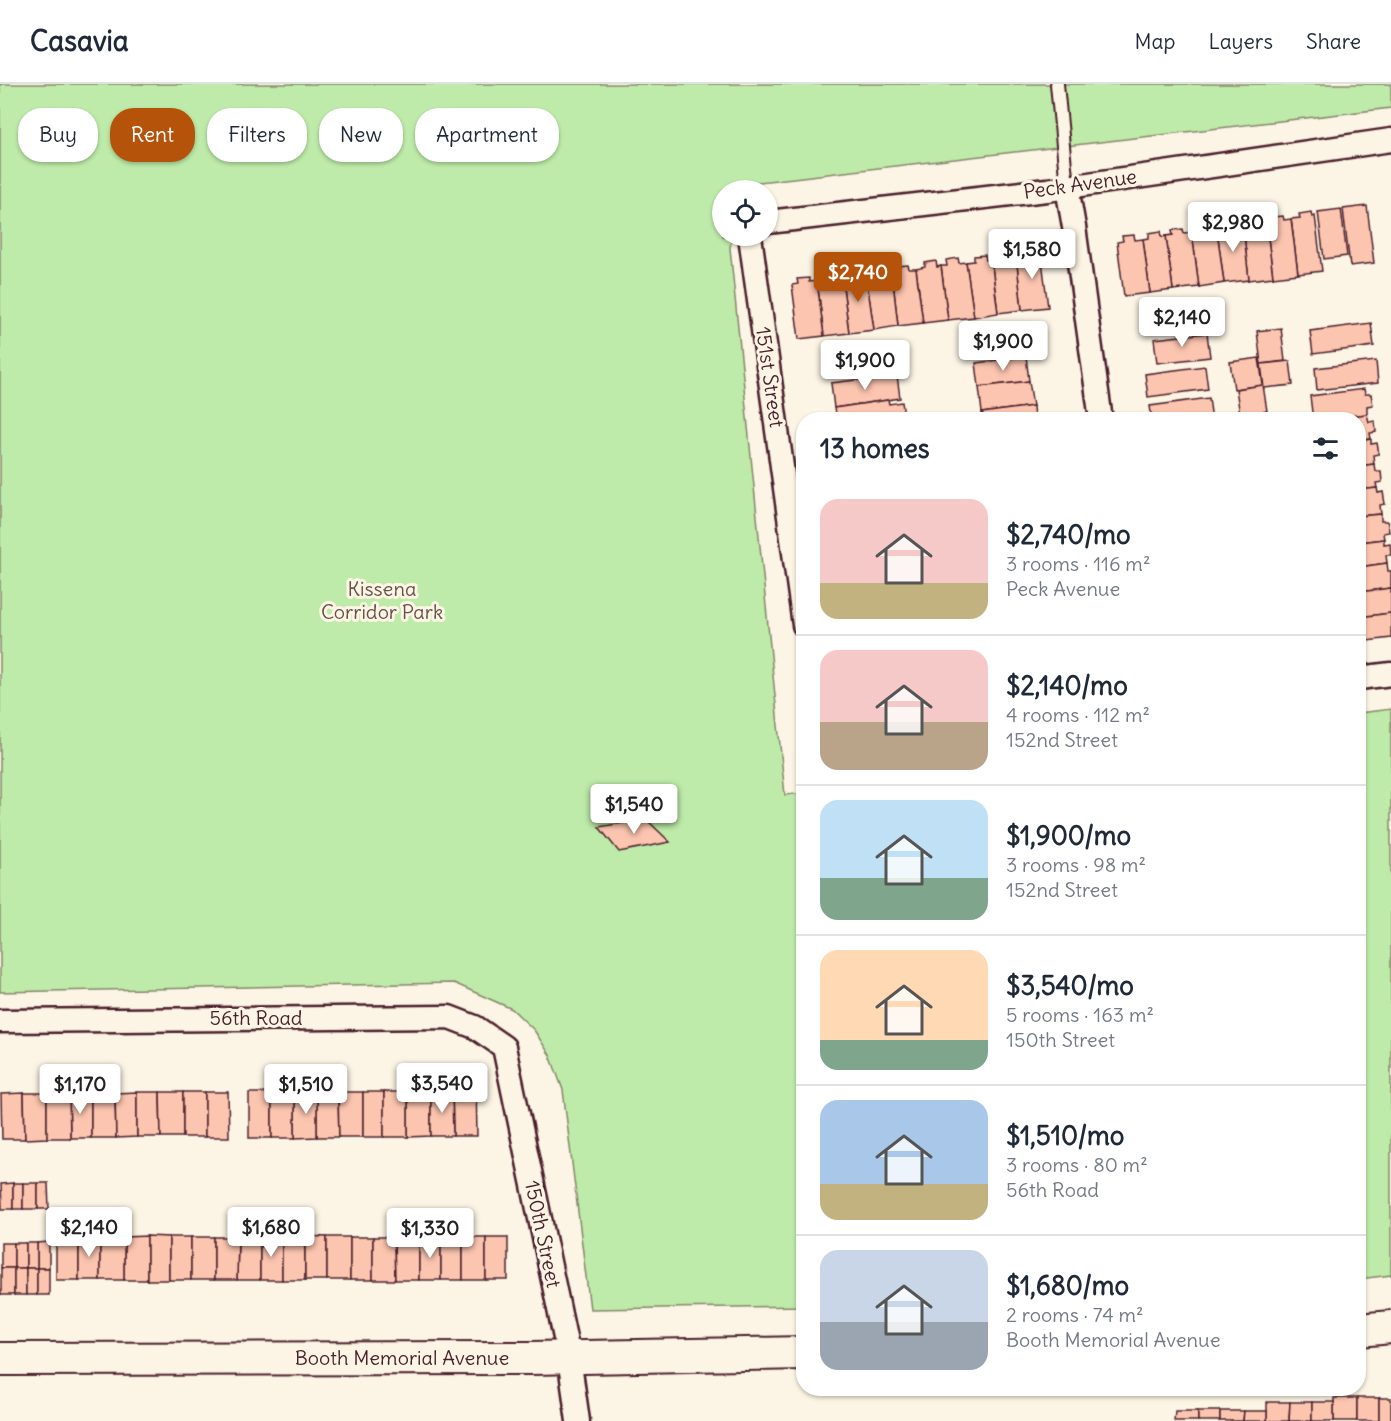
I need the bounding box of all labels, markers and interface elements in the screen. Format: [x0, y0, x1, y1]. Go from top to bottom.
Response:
text: Casavia [30, 23, 129, 59]
text: Map [1135, 28, 1175, 55]
text: Layers [1208, 28, 1273, 55]
text: Share [1306, 28, 1361, 55]
chip: Buy [18, 108, 98, 162]
chip: Rent [110, 108, 195, 162]
chip: Filters [207, 108, 307, 162]
chip: New [319, 108, 403, 162]
chip: Apartment [415, 108, 559, 162]
street label: Peck Avenue [1022, 163, 1138, 204]
map controls [712, 180, 778, 246]
button: locate [712, 180, 778, 246]
pin: $2,980 [1184, 202, 1282, 253]
text: $2,980 [1202, 209, 1264, 234]
pin: $1,580 [983, 229, 1081, 280]
text: $1,580 [1002, 236, 1062, 261]
pin: $2,740 [809, 252, 907, 303]
text: $2,740 [828, 259, 888, 284]
pin: $2,140 [1133, 297, 1231, 348]
text: $2,140 [1153, 304, 1211, 329]
pin: $1,900 [954, 321, 1052, 372]
street label: 151st Street [751, 325, 790, 429]
text: $1,900 [973, 328, 1033, 353]
pin: $1,900 [816, 340, 914, 391]
text: $1,900 [835, 347, 895, 372]
text: 13 homes [820, 432, 930, 465]
icon: filters [1309, 432, 1342, 465]
text: $2,740/mo [1006, 518, 1131, 551]
icon: home [868, 523, 940, 595]
text: 3 rooms · 116 m² [1006, 551, 1150, 576]
park label: Kissena Corridor Park [321, 576, 443, 624]
text: Peck Avenue [1006, 576, 1120, 601]
text: $2,140/mo [1006, 669, 1128, 702]
icon: home [868, 674, 940, 746]
text: 4 rooms · 112 m² [1006, 702, 1150, 727]
text: 152nd Street [1006, 727, 1118, 752]
pin: $1,540 [585, 784, 683, 835]
text: $1,540 [604, 791, 664, 816]
text: $1,900/mo [1006, 819, 1131, 852]
icon: home [868, 824, 940, 896]
text: 3 rooms · 98 m² [1006, 852, 1146, 877]
text: 152nd Street [1006, 877, 1118, 902]
text: $3,540/mo [1006, 969, 1134, 1002]
icon: home [868, 974, 940, 1046]
text: 5 rooms · 163 m² [1006, 1002, 1154, 1027]
street label: 56th Road [210, 1005, 303, 1030]
text: 150th Street [1006, 1027, 1115, 1052]
pin: $3,540 [393, 1063, 491, 1114]
pin: $1,170 [31, 1064, 129, 1115]
pin: $1,510 [257, 1064, 355, 1115]
text: $3,540 [411, 1070, 473, 1095]
text: $1,170 [54, 1071, 106, 1096]
text: $1,510 [278, 1071, 334, 1096]
text: $1,510/mo [1006, 1119, 1124, 1152]
icon: home [868, 1124, 940, 1196]
text: 3 rooms · 80 m² [1006, 1152, 1148, 1177]
text: 56th Road [1006, 1177, 1099, 1202]
street label: 150th Street [520, 1178, 567, 1290]
pin: $2,140 [40, 1207, 138, 1258]
pin: $1,680 [222, 1207, 320, 1258]
pin: $1,330 [381, 1208, 479, 1259]
text: $2,140 [60, 1214, 118, 1239]
text: $1,680 [241, 1214, 301, 1239]
text: $1,330 [401, 1215, 459, 1240]
text: $1,680/mo [1006, 1269, 1129, 1302]
icon: home [868, 1274, 940, 1346]
text: 2 rooms · 74 m² [1006, 1302, 1143, 1327]
text: Booth Memorial Avenue [1006, 1327, 1220, 1352]
street label: Booth Memorial Avenue [295, 1345, 509, 1370]

